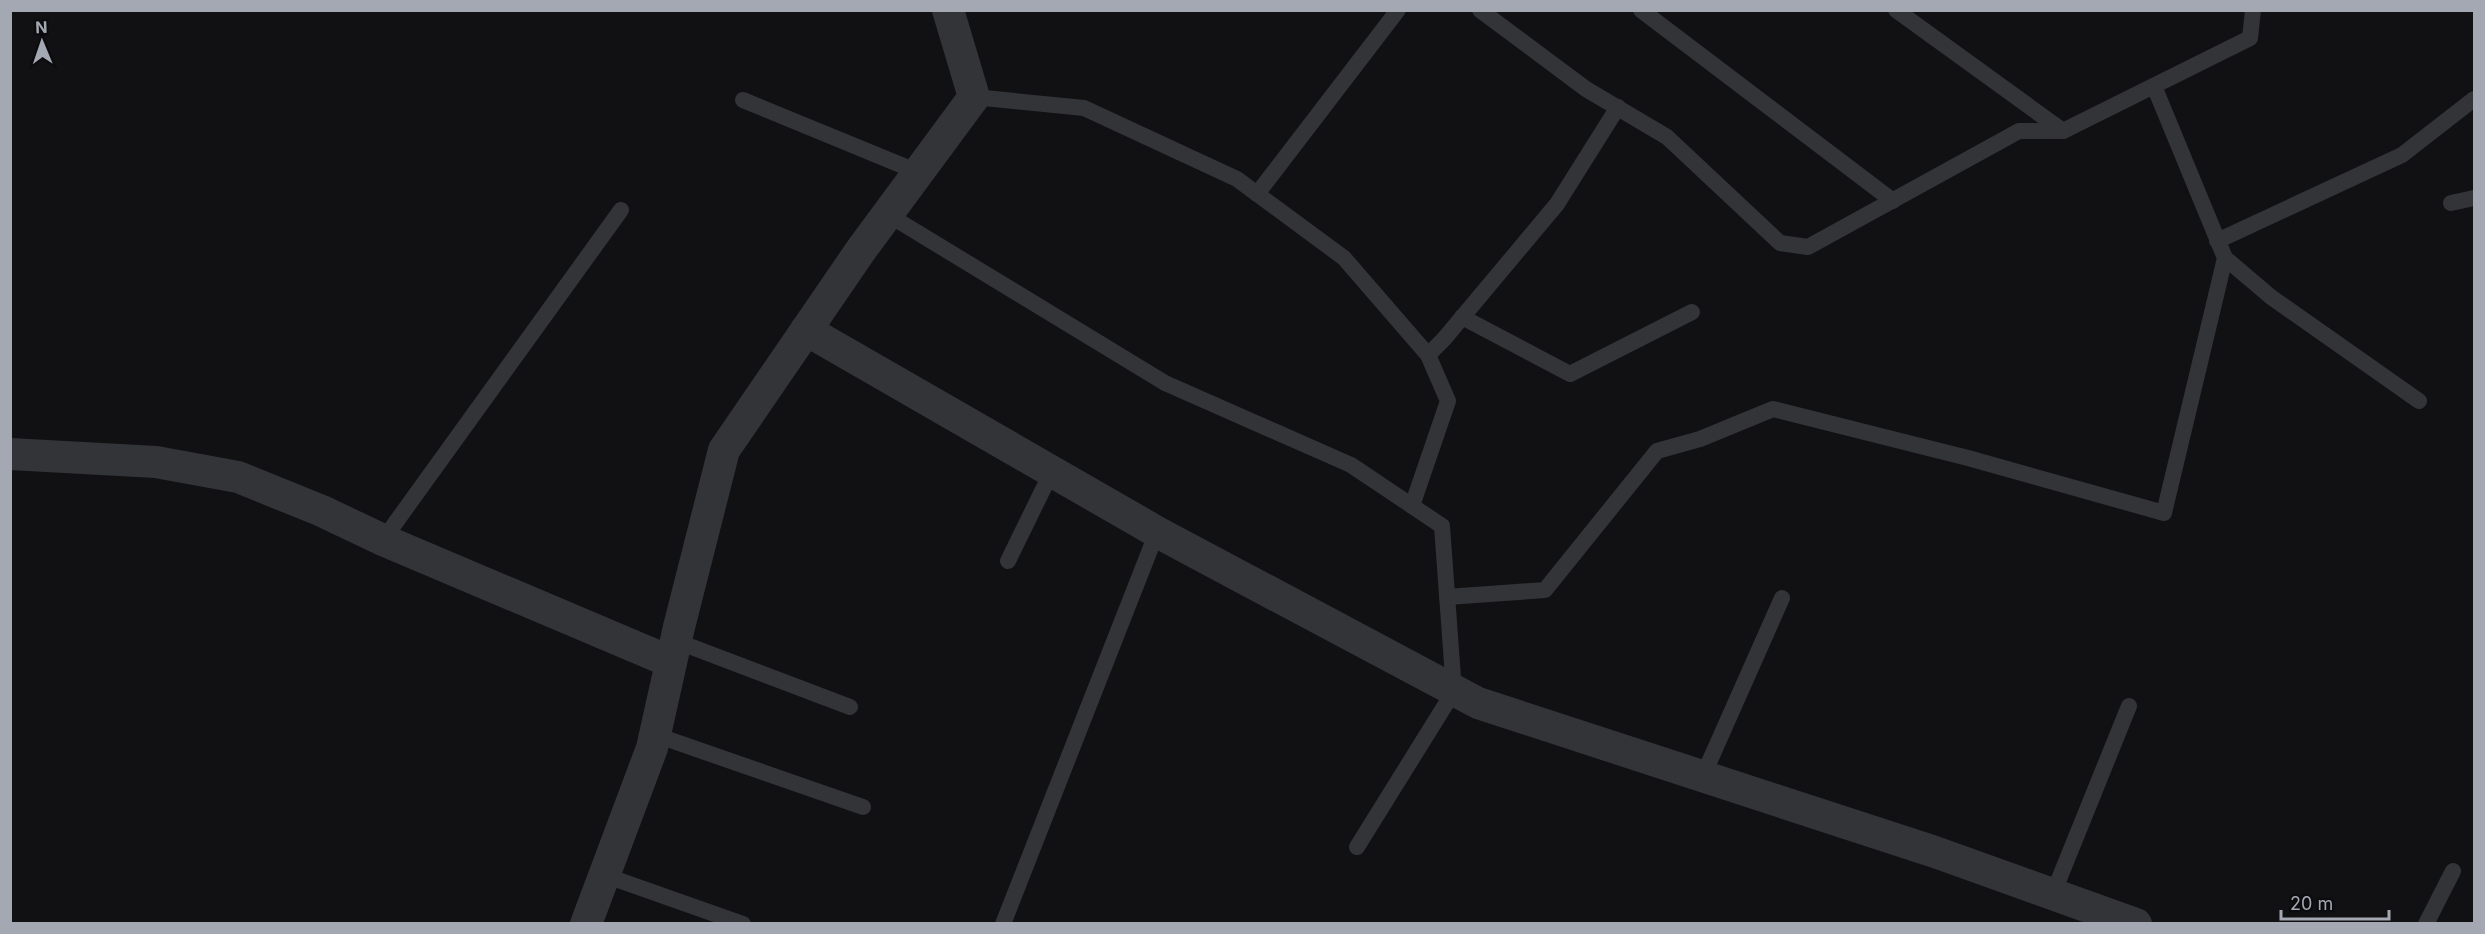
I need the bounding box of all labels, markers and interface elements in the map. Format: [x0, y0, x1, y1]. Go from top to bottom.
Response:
north arrow [12, 12, 72, 72]
text: N [35, 17, 48, 37]
scale bar [2281, 883, 2389, 921]
text: 20 m [2290, 893, 2333, 914]

